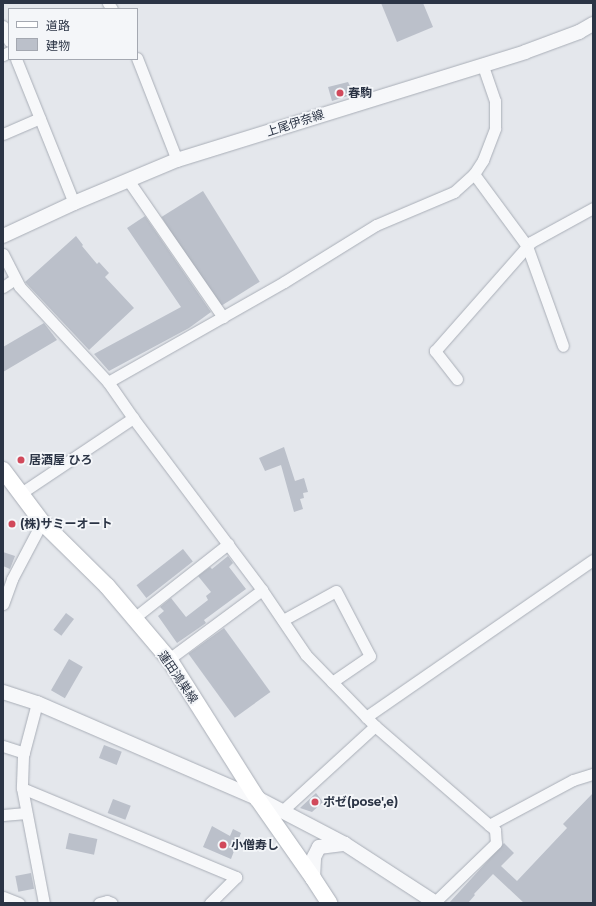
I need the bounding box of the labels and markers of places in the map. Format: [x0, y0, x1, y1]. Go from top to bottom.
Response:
place label: 春駒 [348, 86, 372, 100]
marker: 春駒 [335, 88, 345, 98]
place label: 居酒屋 ひろ [29, 453, 92, 467]
marker: 居酒屋 ひろ [16, 455, 26, 465]
place label: (株)サミーオート [20, 517, 113, 531]
marker: (株)サミーオート [7, 519, 17, 529]
place label: ポゼ(pose',e) [323, 795, 398, 809]
marker: ポゼ(pose',e) [310, 797, 320, 807]
place label: 小僧寿し [231, 838, 279, 852]
marker: 小僧寿し [218, 840, 228, 850]

